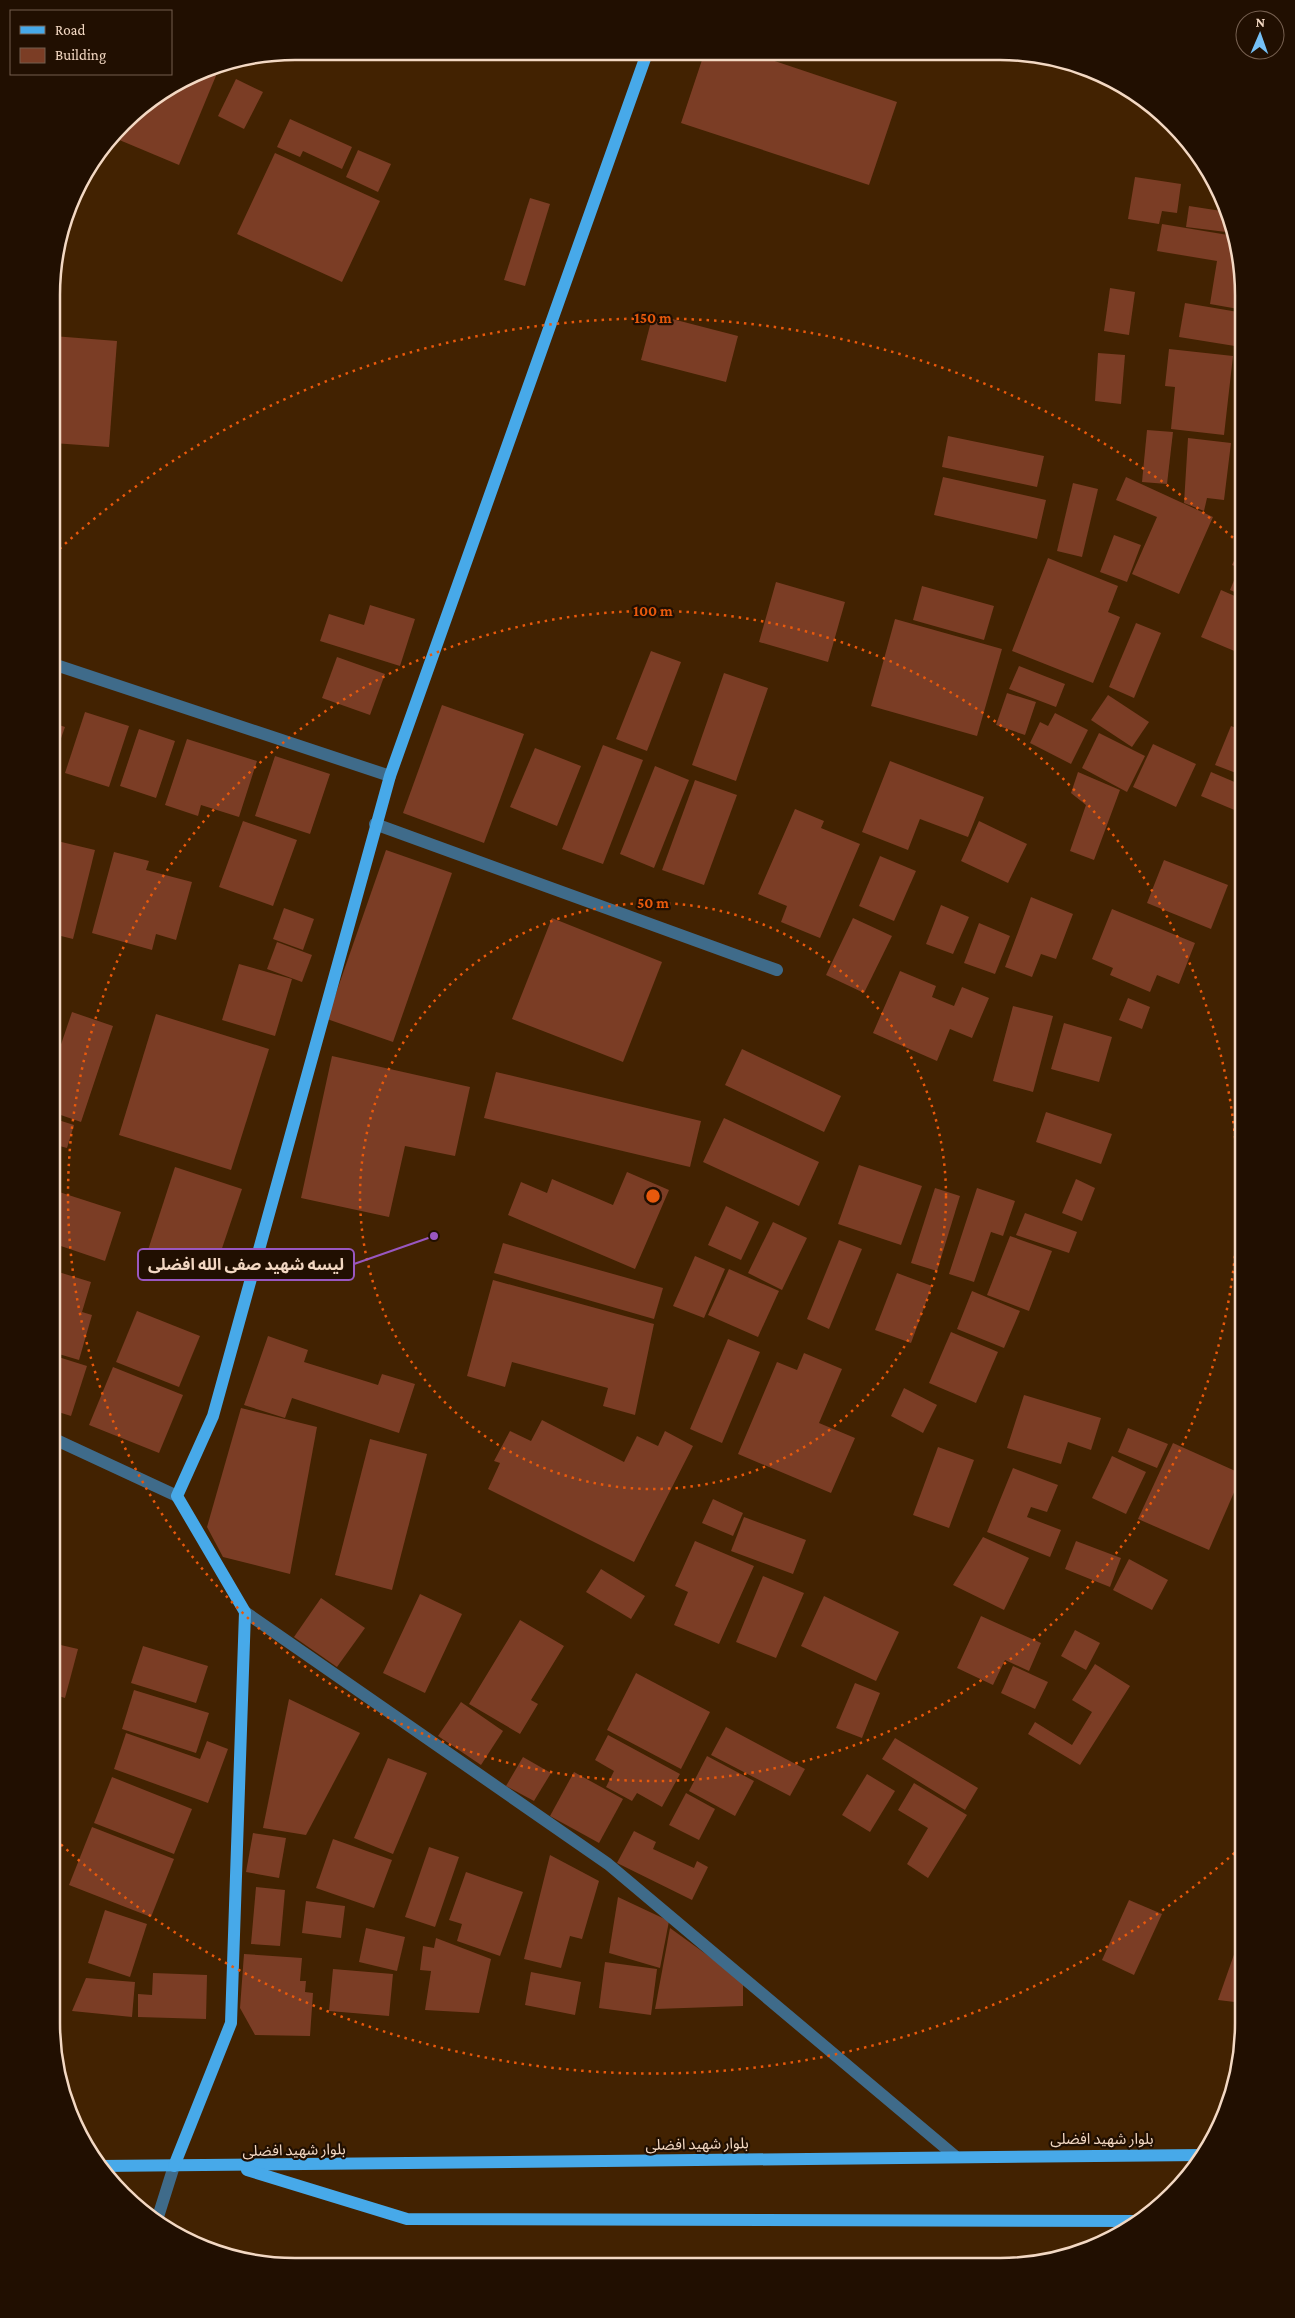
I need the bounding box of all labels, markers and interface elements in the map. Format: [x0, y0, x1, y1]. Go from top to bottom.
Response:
legend [10, 10, 172, 75]
north arrow [1235, 10, 1285, 60]
text: N [1255, 14, 1266, 30]
text: Road [55, 22, 86, 38]
text: Building [55, 47, 106, 64]
text: 150 m [634, 310, 672, 326]
text: 100 m [633, 603, 673, 619]
text: 50 m [637, 895, 669, 911]
centre of rings [644, 1187, 662, 1205]
callout: لیسه شهید صفی الله افضلی [138, 1249, 354, 1280]
text: لیسه شهید صفی الله افضلی [148, 1256, 344, 1274]
street label: بلوار شهید افضلی [1050, 2131, 1154, 2148]
street label: بلوار شهید افضلی [645, 2135, 749, 2154]
street label: بلوار شهید افضلی [242, 2141, 346, 2160]

